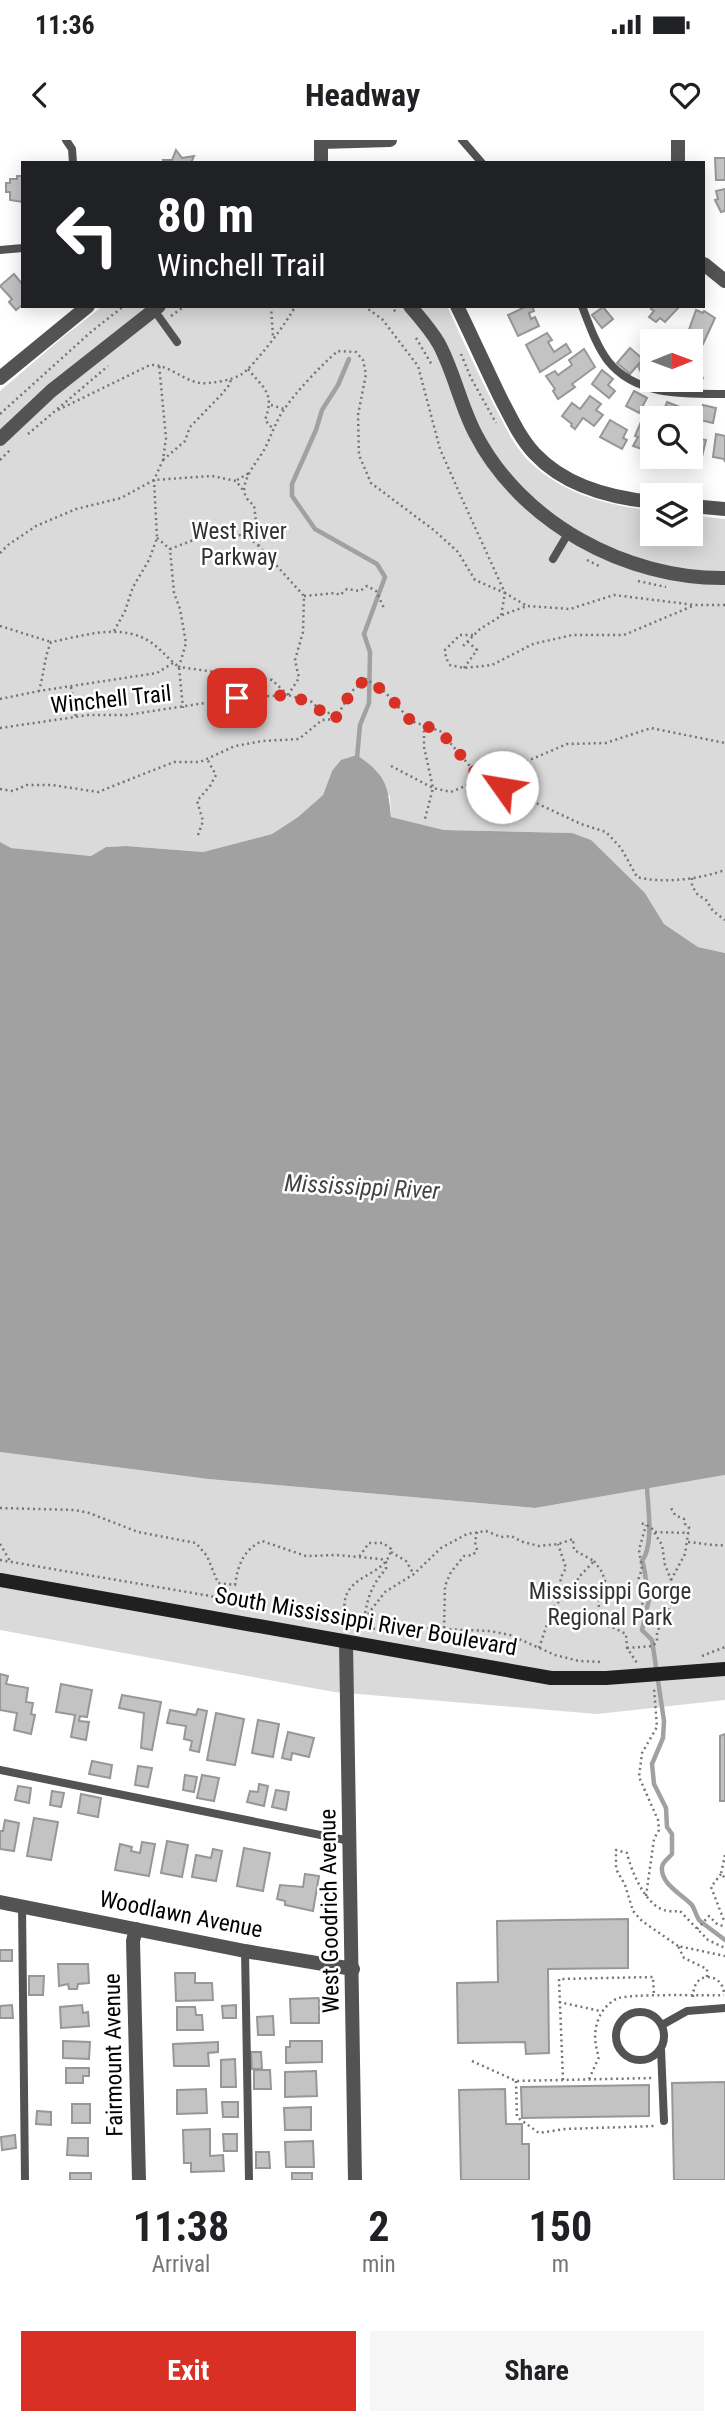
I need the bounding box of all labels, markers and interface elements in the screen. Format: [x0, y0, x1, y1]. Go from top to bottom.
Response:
text: 11:36 [35, 10, 95, 40]
icon: back [21, 76, 59, 114]
text: Headway [305, 76, 420, 114]
icon: heart [666, 76, 704, 114]
text: 80 m [157, 187, 254, 244]
icon: left [42, 189, 133, 280]
text: Winchell Trail [157, 246, 325, 284]
north arrow [640, 329, 704, 392]
map controls [640, 329, 703, 546]
button: search [640, 406, 703, 469]
button: layers [640, 483, 703, 546]
park label: West River Parkway [191, 518, 287, 571]
pin [207, 668, 267, 728]
icon: arrive [218, 679, 256, 717]
street label: Winchell Trail [49, 680, 173, 719]
position arrow [465, 750, 539, 824]
water label: Mississippi River [284, 1169, 441, 1205]
park label: Mississippi Gorge Regional Park [529, 1578, 691, 1631]
street label: South Mississippi River Boulevard [213, 1582, 519, 1661]
street label: West Goodrich Avenue [314, 1809, 345, 2013]
street label: Woodlawn Avenue [97, 1885, 265, 1944]
street label: Fairmount Avenue [99, 1973, 128, 2137]
text: 11:38 [133, 2202, 229, 2251]
text: 2 [368, 2202, 389, 2251]
text: 150 [528, 2202, 592, 2251]
text: Arrival [152, 2251, 210, 2278]
text: min [362, 2251, 396, 2278]
text: m [552, 2251, 569, 2278]
button: Exit [21, 2331, 356, 2411]
button: Share [370, 2331, 704, 2411]

